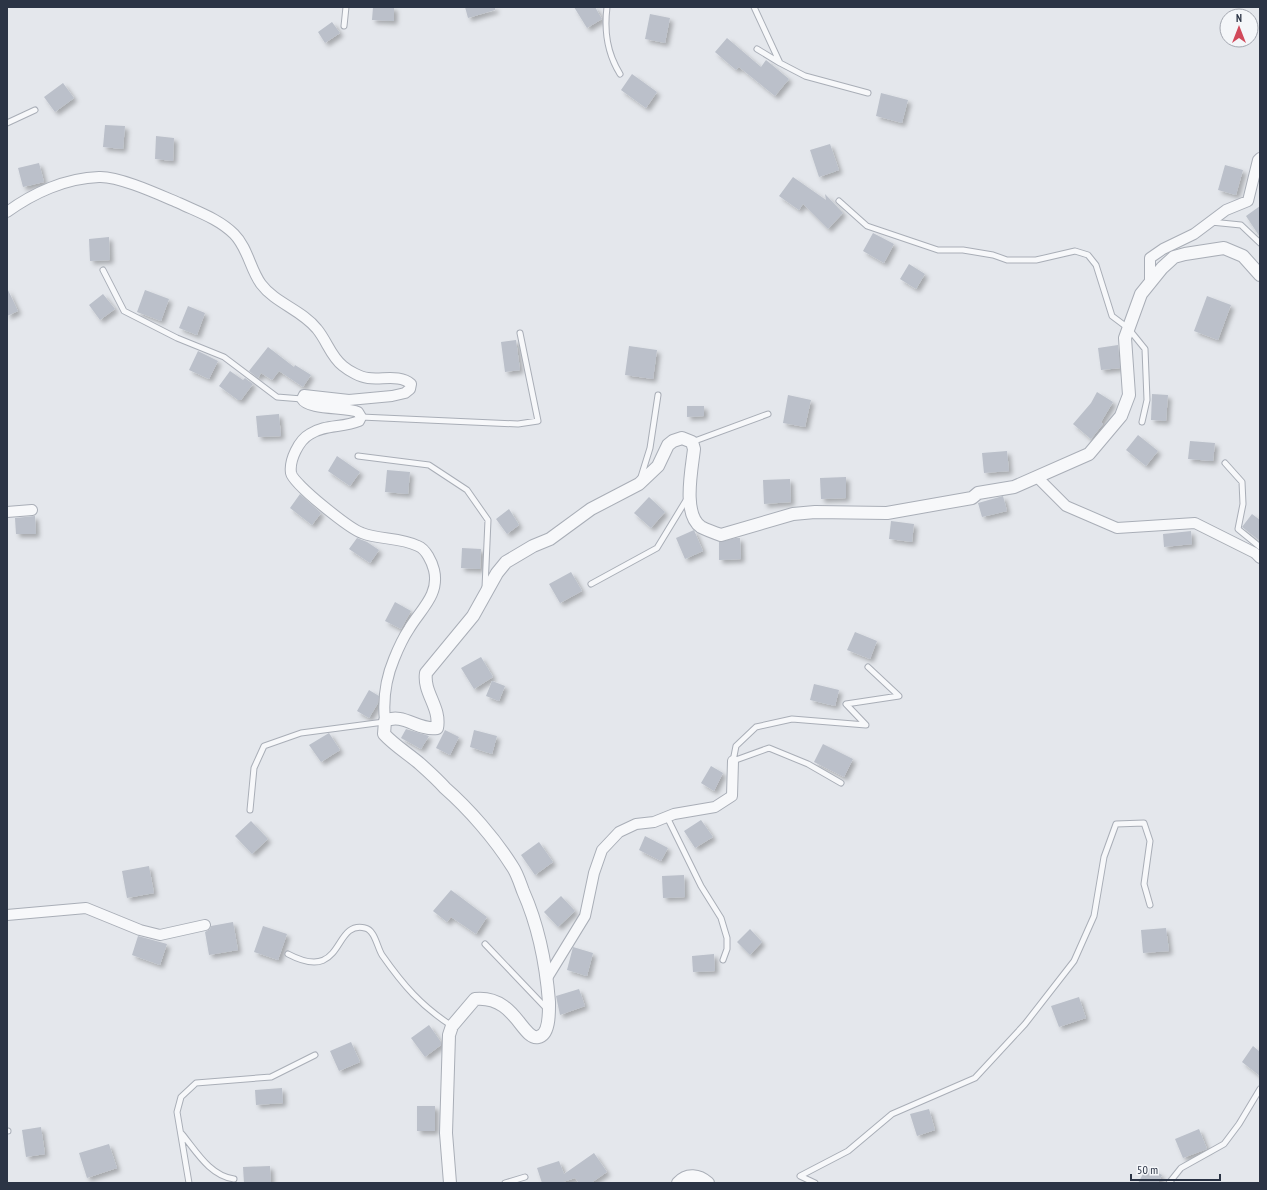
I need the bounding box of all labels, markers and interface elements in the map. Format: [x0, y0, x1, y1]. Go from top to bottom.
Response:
north arrow [1219, 8, 1259, 48]
text: N [1236, 11, 1242, 25]
scale bar [1131, 1156, 1220, 1182]
text: 50 m [1137, 1162, 1158, 1177]

